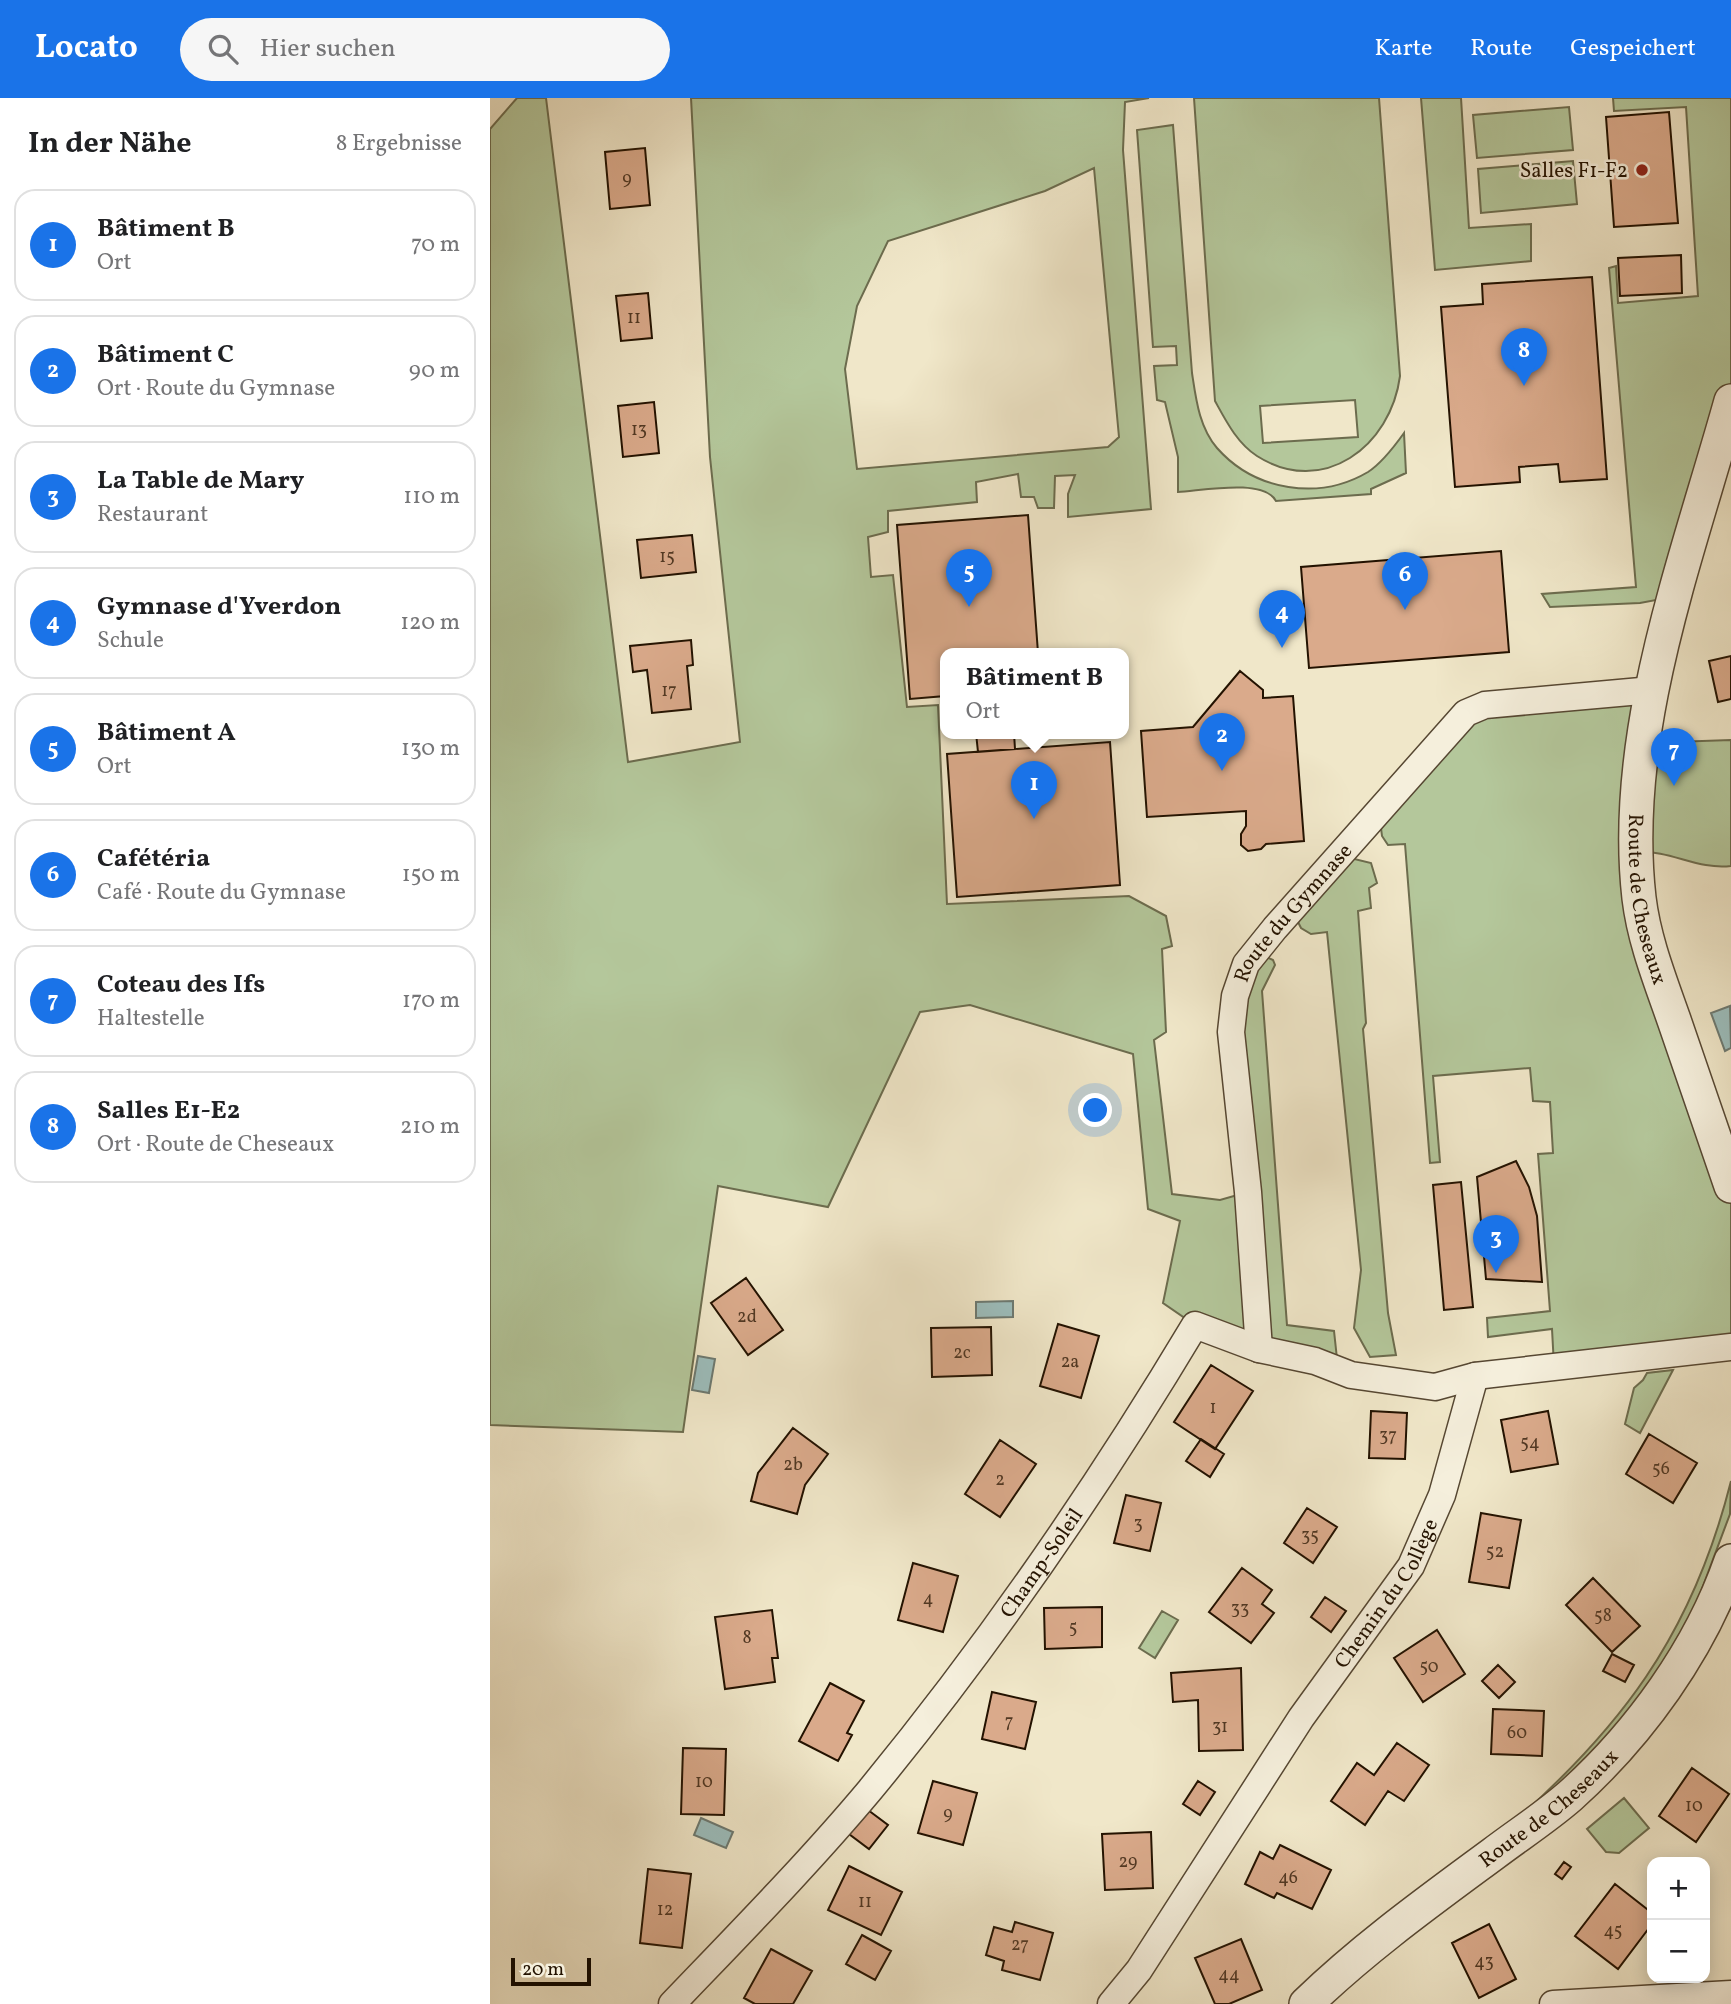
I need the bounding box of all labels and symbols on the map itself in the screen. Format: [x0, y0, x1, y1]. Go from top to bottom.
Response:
place label: Salles F1-F2 [1520, 157, 1628, 186]
marker: Salles F1-F2 [1634, 162, 1650, 178]
house number: 9 [622, 167, 632, 192]
house number: 11 [627, 306, 641, 331]
pin: 8 [1501, 328, 1547, 386]
house number: 13 [631, 418, 647, 443]
house number: 15 [659, 545, 675, 570]
pin: 5 [946, 549, 992, 607]
pin: 6 [1382, 552, 1428, 610]
pin: 4 [1259, 590, 1305, 648]
house number: 17 [661, 679, 677, 704]
pin: 2 [1199, 713, 1245, 771]
pin: 7 [1651, 728, 1697, 786]
pin: 1 [1011, 761, 1057, 819]
street label: Route de Cheseaux [1620, 813, 1673, 989]
street label: Route du Gymnase [1228, 838, 1360, 986]
your location [1078, 1093, 1112, 1127]
pin: 3 [1473, 1215, 1519, 1273]
house number: 2d [737, 1305, 757, 1330]
house number: 2c [953, 1341, 971, 1366]
house number: 2a [1061, 1350, 1079, 1375]
house number: 1 [1210, 1396, 1216, 1421]
house number: 37 [1379, 1424, 1397, 1449]
house number: 54 [1520, 1431, 1540, 1456]
house number: 2b [783, 1453, 803, 1478]
house number: 56 [1652, 1457, 1670, 1482]
house number: 2 [995, 1468, 1005, 1493]
street label: Champ-Soleil [994, 1503, 1091, 1625]
house number: 3 [1133, 1512, 1143, 1537]
street label: Chemin du Collège [1328, 1514, 1446, 1675]
house number: 35 [1301, 1524, 1319, 1549]
house number: 52 [1486, 1540, 1504, 1565]
house number: 4 [923, 1587, 933, 1612]
house number: 33 [1231, 1597, 1249, 1622]
house number: 58 [1594, 1604, 1612, 1629]
house number: 5 [1069, 1616, 1077, 1641]
house number: 8 [742, 1626, 752, 1651]
house number: 50 [1419, 1655, 1439, 1680]
house number: 7 [1005, 1710, 1013, 1735]
house number: 31 [1212, 1715, 1228, 1740]
house number: 60 [1507, 1721, 1527, 1746]
street label: Route de Cheseaux [1474, 1743, 1626, 1875]
house number: 10 [695, 1770, 713, 1795]
house number: 10 [1685, 1794, 1703, 1819]
house number: 9 [943, 1802, 953, 1827]
house number: 29 [1119, 1850, 1137, 1875]
house number: 46 [1278, 1866, 1298, 1891]
house number: 11 [858, 1890, 872, 1915]
house number: 12 [657, 1898, 673, 1923]
house number: 45 [1604, 1919, 1622, 1944]
house number: 27 [1011, 1933, 1029, 1958]
house number: 43 [1474, 1950, 1494, 1975]
scale bar [511, 1955, 592, 1987]
house number: 44 [1218, 1963, 1240, 1988]

